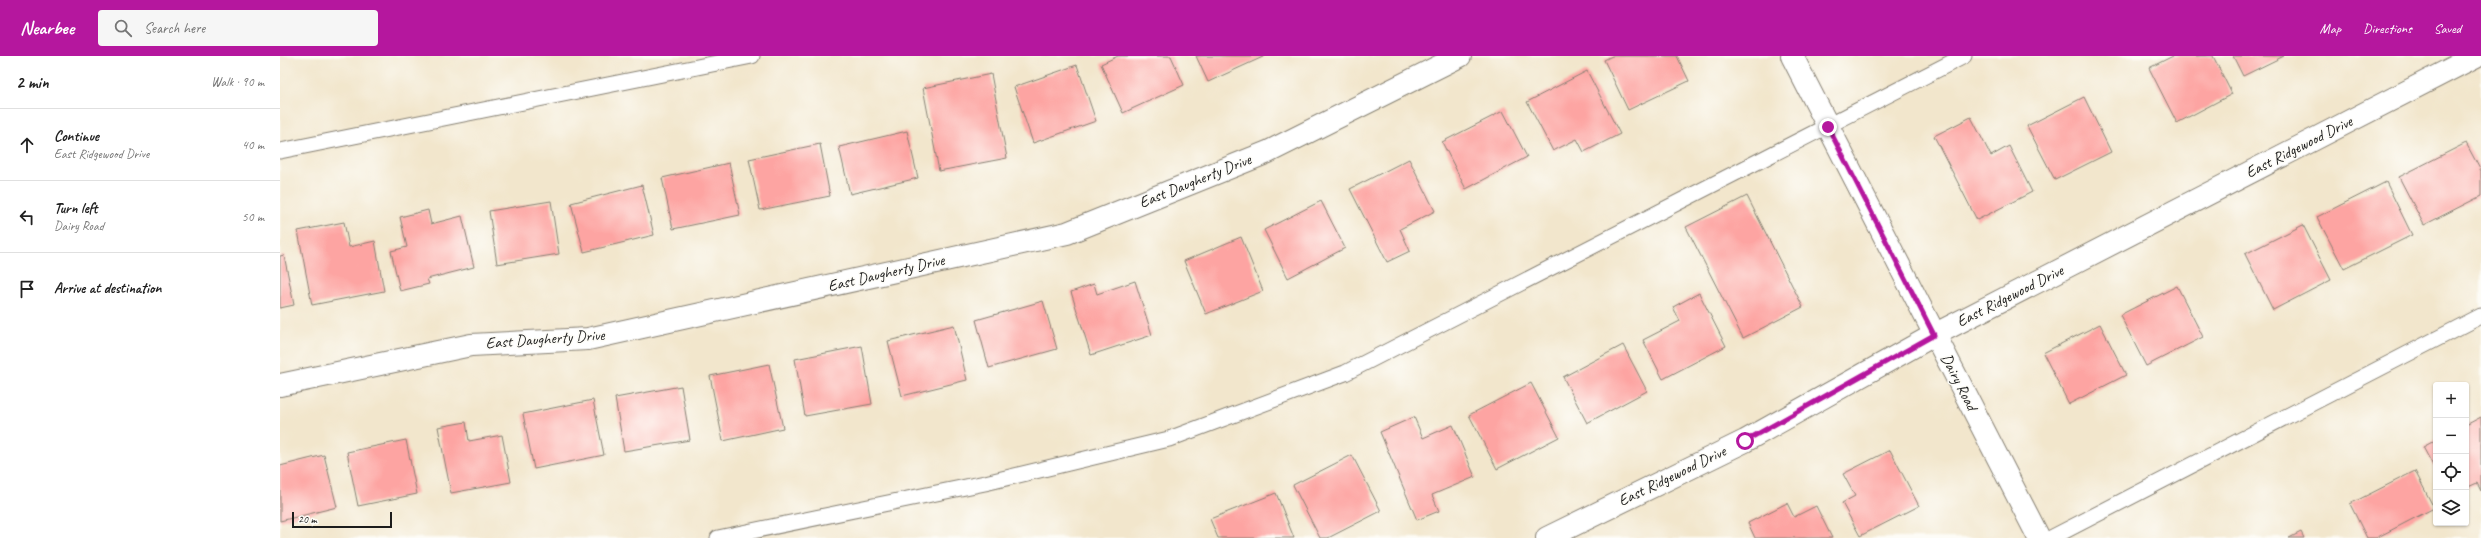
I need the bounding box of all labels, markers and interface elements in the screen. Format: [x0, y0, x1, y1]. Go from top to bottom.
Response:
search box [98, 10, 378, 46]
text: Nearbee [20, 16, 74, 40]
icon: search [112, 17, 134, 39]
text: Search here [144, 19, 205, 38]
text: Map [2320, 20, 2341, 37]
text: Directions [2363, 20, 2412, 37]
text: Saved [2434, 20, 2461, 37]
text: 2 min [16, 72, 49, 93]
text: Walk · 90 m [211, 74, 264, 90]
street label: East Ridgewood Drive [2242, 111, 2357, 183]
route end [1819, 118, 1837, 136]
text: Continue [54, 127, 99, 146]
icon: ahead [16, 134, 38, 156]
text: 40 m [242, 137, 264, 153]
text: East Ridgewood Drive [54, 146, 149, 162]
street label: East Daugherty Drive [1136, 149, 1256, 213]
text: Turn left [54, 199, 97, 218]
icon: left [16, 206, 38, 228]
text: 50 m [242, 209, 264, 225]
text: Dairy Road [54, 218, 104, 234]
street label: East Daugherty Drive [826, 249, 948, 296]
street label: East Ridgewood Drive [1953, 260, 2068, 332]
icon: arrive [16, 278, 38, 300]
text: Arrive at destination [54, 279, 161, 298]
street label: East Daugherty Drive [485, 325, 607, 353]
street label: Dairy Road [1936, 350, 1983, 416]
map controls [2433, 382, 2469, 526]
button: + [2433, 382, 2469, 418]
button: − [2433, 418, 2469, 454]
route start [1736, 432, 1754, 450]
street label: East Ridgewood Drive [1615, 441, 1731, 511]
button: locate [2433, 454, 2469, 490]
button: layers [2433, 490, 2469, 526]
scale bar [292, 510, 392, 529]
text: 20 m [298, 512, 317, 526]

